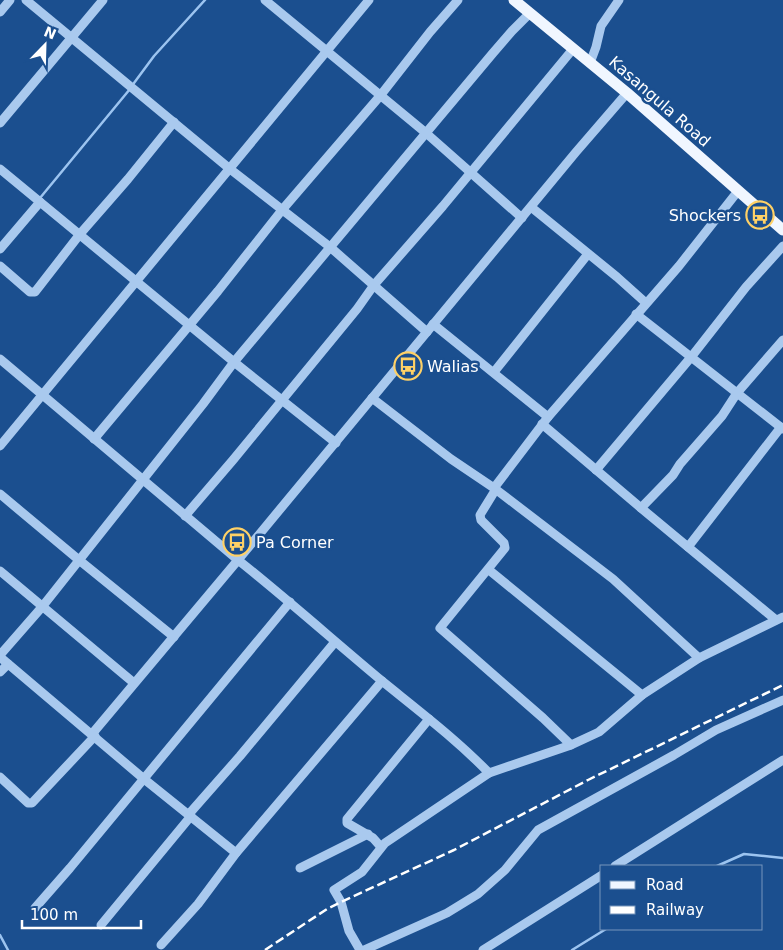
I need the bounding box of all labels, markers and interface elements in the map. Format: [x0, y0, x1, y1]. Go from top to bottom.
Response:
north arrow [20, 20, 70, 70]
text: N [42, 23, 59, 43]
street label: Kasangula Road [605, 52, 714, 151]
bus stop icon: Shockers [745, 200, 775, 230]
place label: Shockers [669, 206, 741, 225]
bus stop icon: Walias [393, 351, 423, 381]
place label: Walias [427, 357, 479, 376]
bus stop icon: Pa Corner [222, 527, 252, 557]
place label: Pa Corner [256, 533, 334, 552]
legend [600, 865, 763, 930]
text: Road [646, 876, 684, 894]
scale bar [22, 898, 141, 930]
text: Railway [646, 901, 704, 919]
text: 100 m [30, 906, 78, 924]

